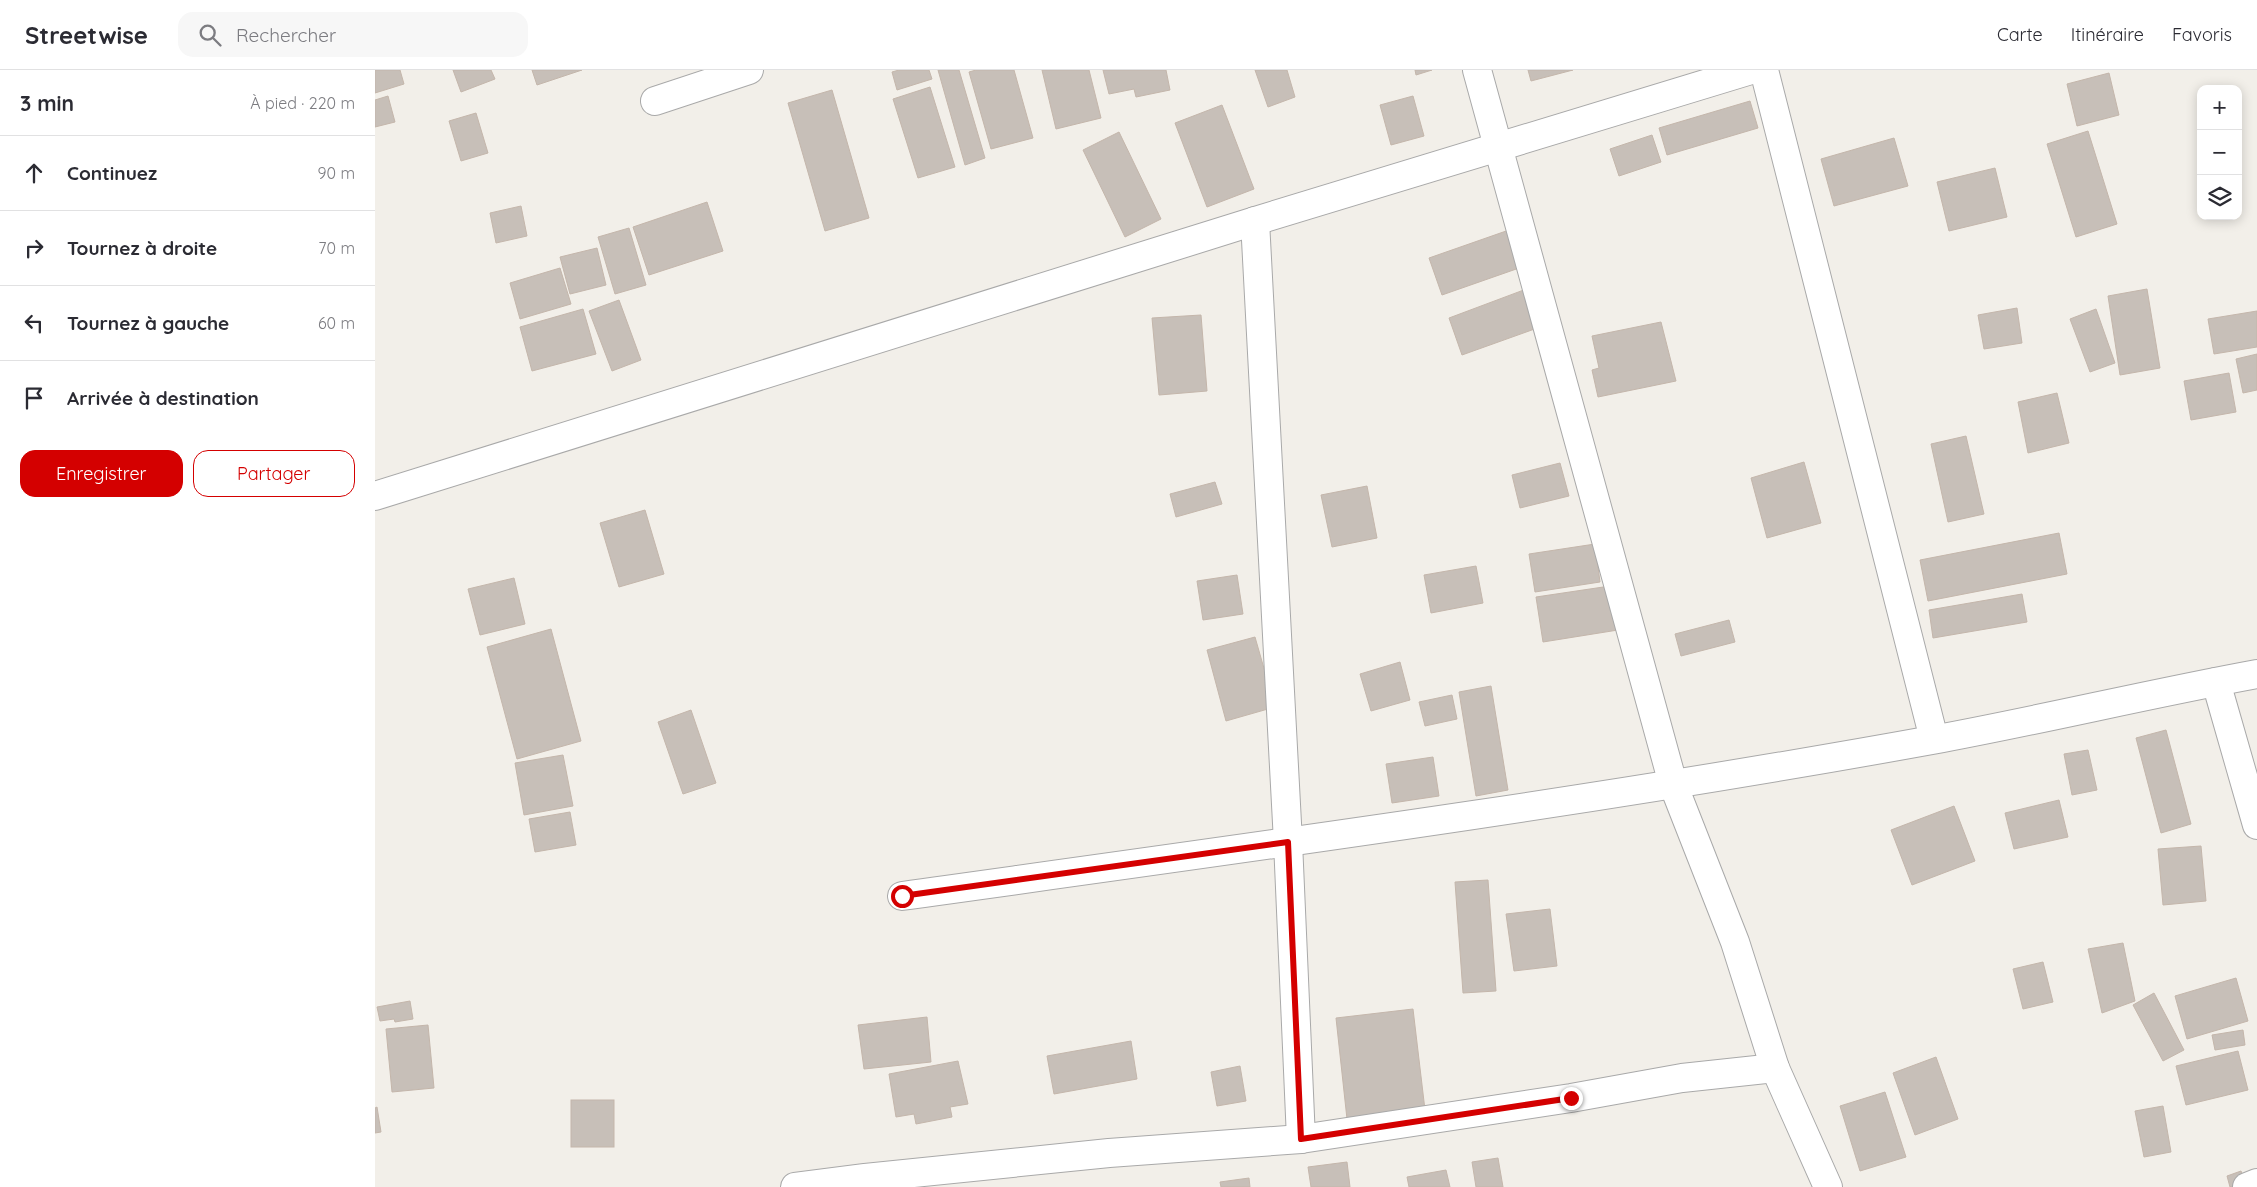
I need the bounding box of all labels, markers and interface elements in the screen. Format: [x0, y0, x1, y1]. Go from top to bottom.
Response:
search box [178, 12, 528, 57]
text: Streetwise [25, 20, 148, 50]
icon: search [196, 21, 224, 49]
text: Rechercher [236, 23, 336, 47]
text: Carte [1997, 23, 2043, 46]
text: Itinéraire [2071, 23, 2144, 46]
text: Favoris [2172, 23, 2232, 46]
map controls [2197, 85, 2242, 220]
button: + [2197, 85, 2242, 130]
text: 3 min [20, 90, 74, 116]
text: À pied · 220 m [250, 93, 355, 113]
button: − [2197, 130, 2242, 175]
icon: ahead [20, 159, 48, 187]
text: Continuez [67, 161, 157, 185]
text: 90 m [318, 163, 355, 183]
button: layers [2197, 175, 2242, 220]
icon: right [20, 234, 48, 262]
text: Tournez à droite [67, 236, 217, 260]
text: 70 m [318, 238, 355, 258]
icon: left [20, 309, 48, 337]
text: Tournez à gauche [67, 311, 229, 335]
text: 60 m [318, 313, 355, 333]
icon: arrive [20, 384, 48, 412]
text: Arrivée à destination [67, 386, 259, 410]
button: Enregistrer [20, 450, 183, 497]
button: Partager [193, 450, 355, 497]
route start [891, 885, 914, 908]
route end [1560, 1087, 1583, 1110]

